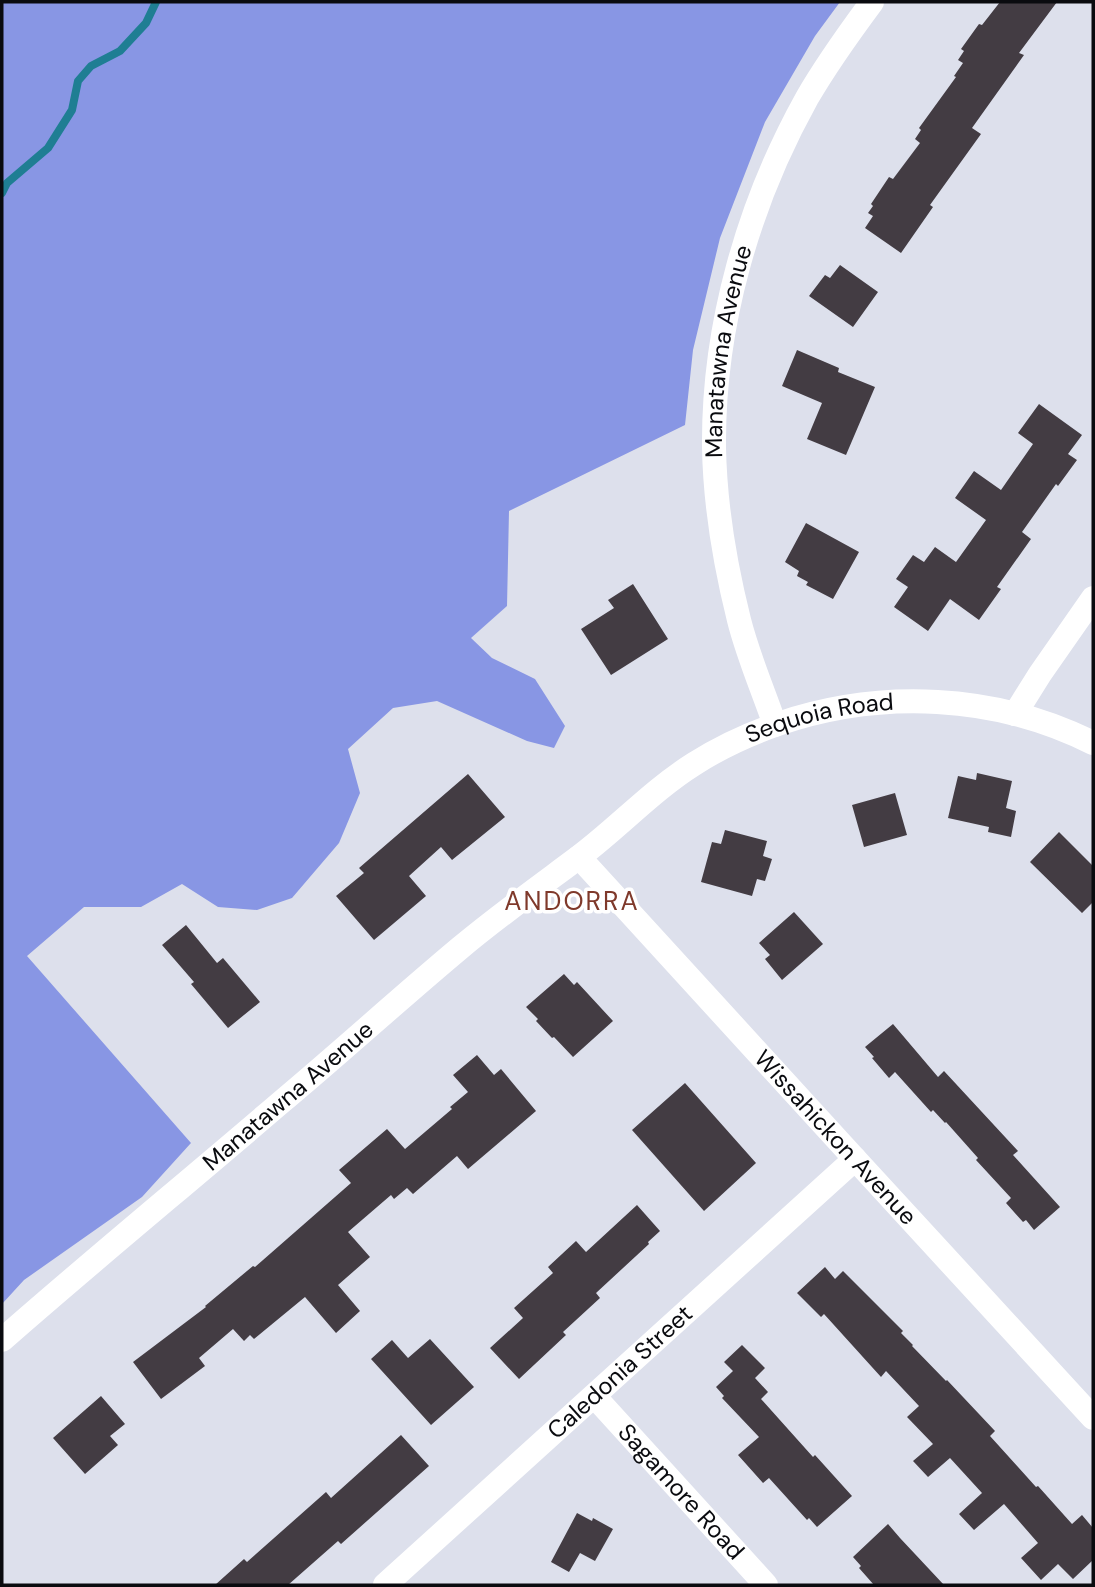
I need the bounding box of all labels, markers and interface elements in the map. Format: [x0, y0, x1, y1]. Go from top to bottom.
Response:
street label: Manatawna Avenue [698, 241, 758, 458]
street label: Sequoia Road [740, 686, 894, 750]
district label: ANDORRA [504, 884, 640, 918]
street label: Manatawna Avenue [196, 1014, 380, 1177]
street label: Wissahickon Avenue [748, 1043, 924, 1231]
street label: Caledonia Street [540, 1298, 699, 1446]
street label: Sagamore Road [612, 1417, 751, 1566]

